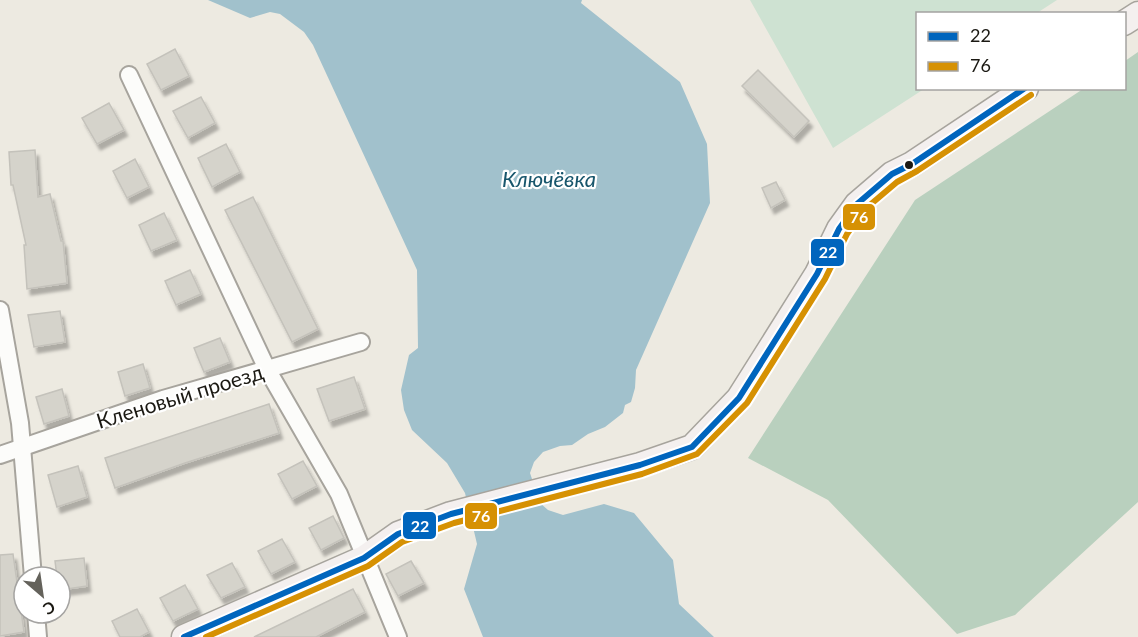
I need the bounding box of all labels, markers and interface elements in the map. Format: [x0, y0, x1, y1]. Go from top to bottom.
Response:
legend [916, 12, 1126, 90]
text: 22 [970, 24, 991, 46]
text: 76 [970, 54, 991, 76]
unlabelled marker [903, 159, 915, 171]
water label: Ключёвка [502, 165, 596, 192]
line badge: 76 [842, 203, 876, 231]
text: 76 [850, 207, 868, 226]
line badge: 22 [810, 238, 845, 267]
text: 22 [819, 242, 837, 261]
street label: Кленовый проезд [93, 358, 266, 433]
line badge: 76 [464, 502, 498, 530]
text: 76 [472, 506, 490, 525]
line badge: 22 [402, 511, 437, 540]
text: 22 [411, 516, 429, 535]
north arrow [12, 565, 72, 625]
text: С [40, 598, 59, 620]

